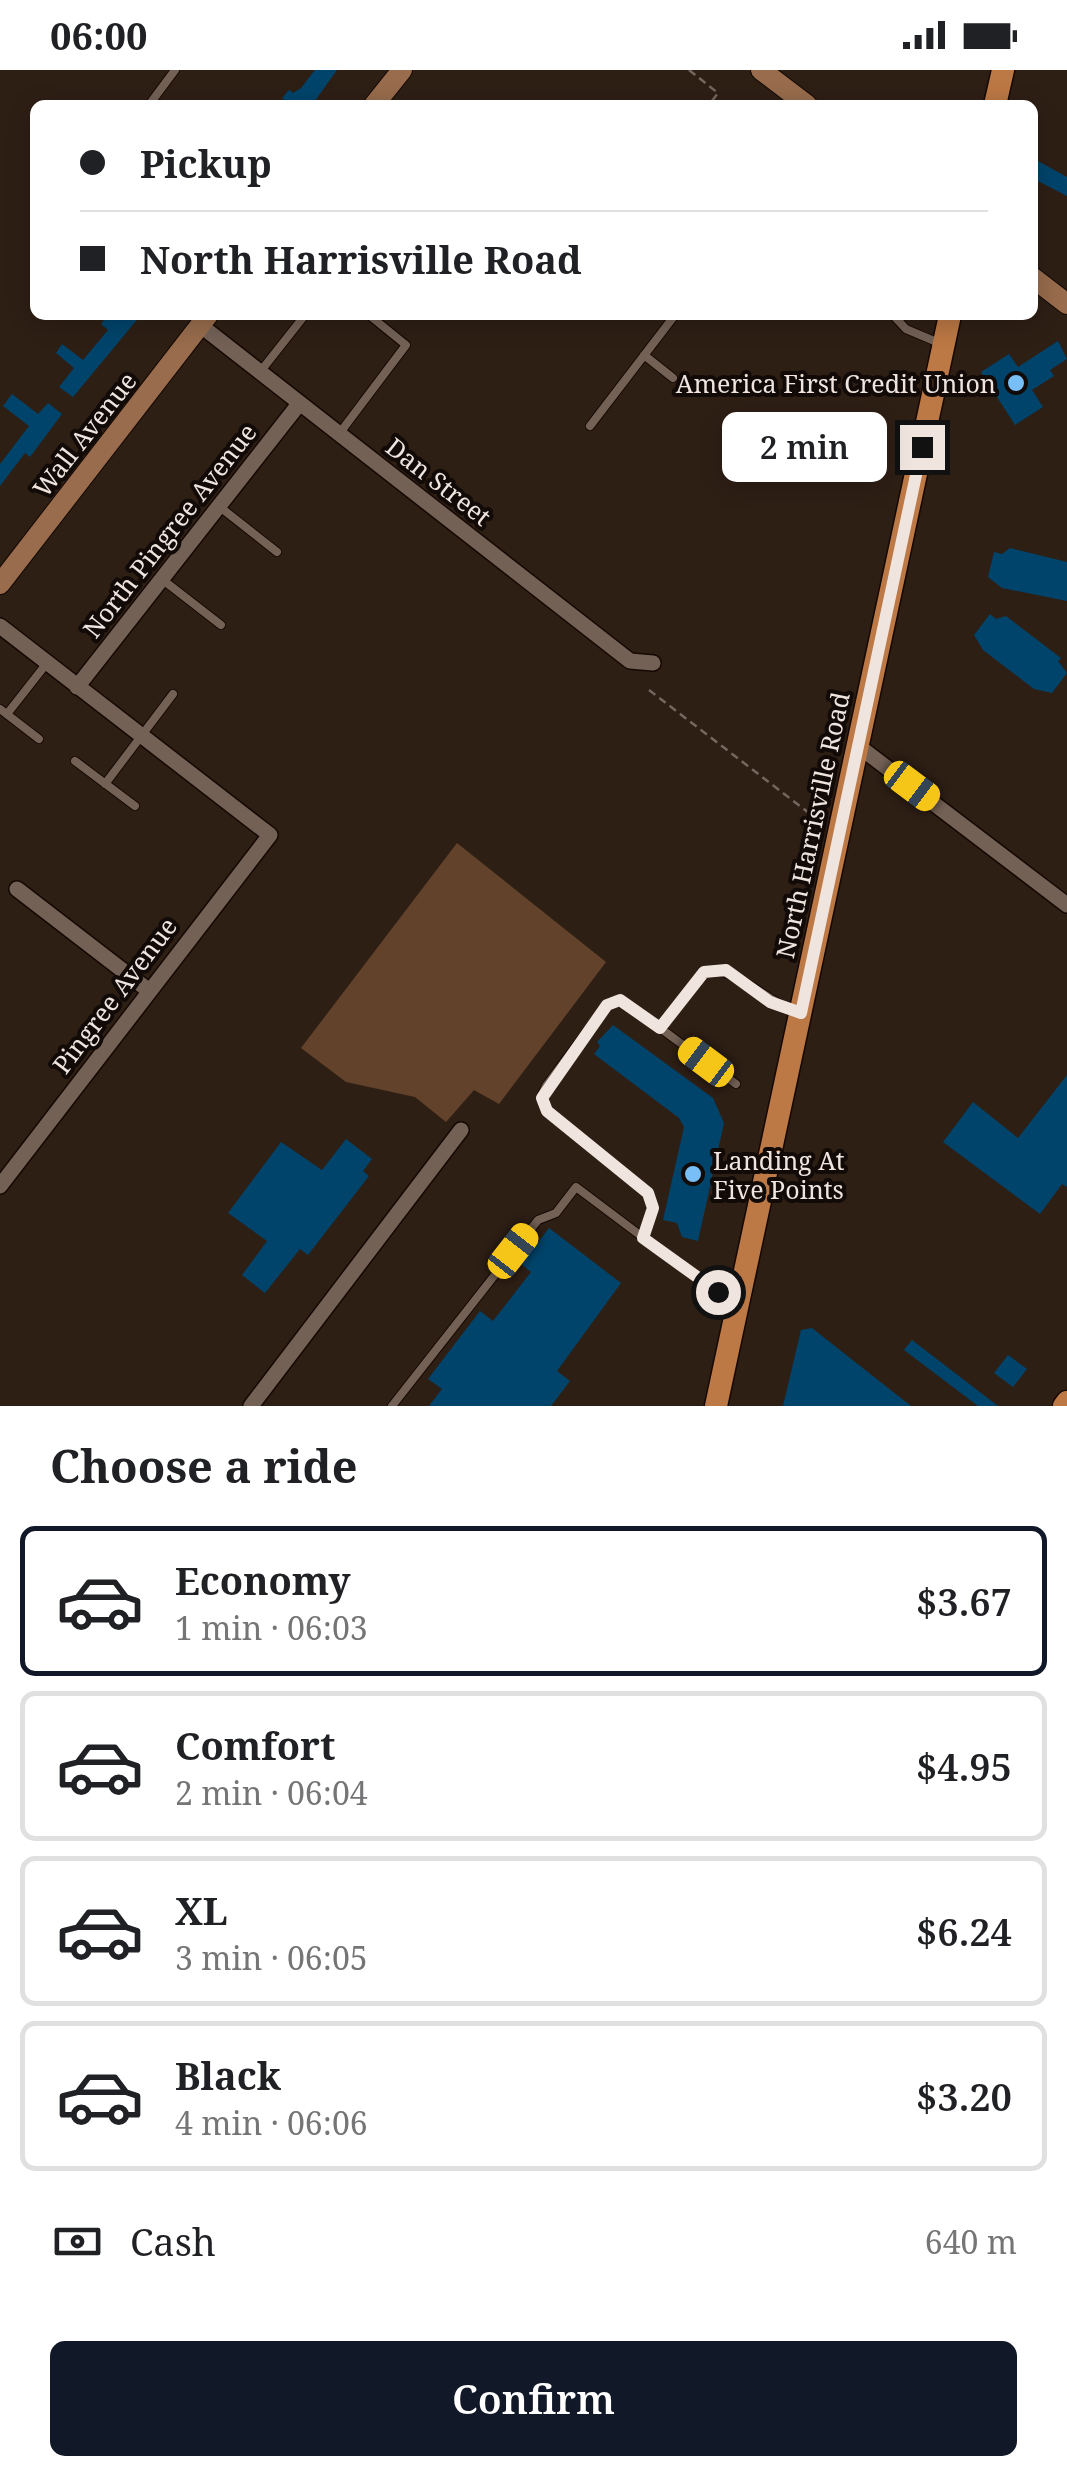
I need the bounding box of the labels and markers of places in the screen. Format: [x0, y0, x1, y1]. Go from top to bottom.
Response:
place label: America First Credit Union [676, 366, 996, 400]
marker: America First Credit Union [1005, 372, 1027, 394]
place label: Landing At Five Points [713, 1143, 845, 1206]
marker: Landing At Five Points [682, 1163, 704, 1185]

